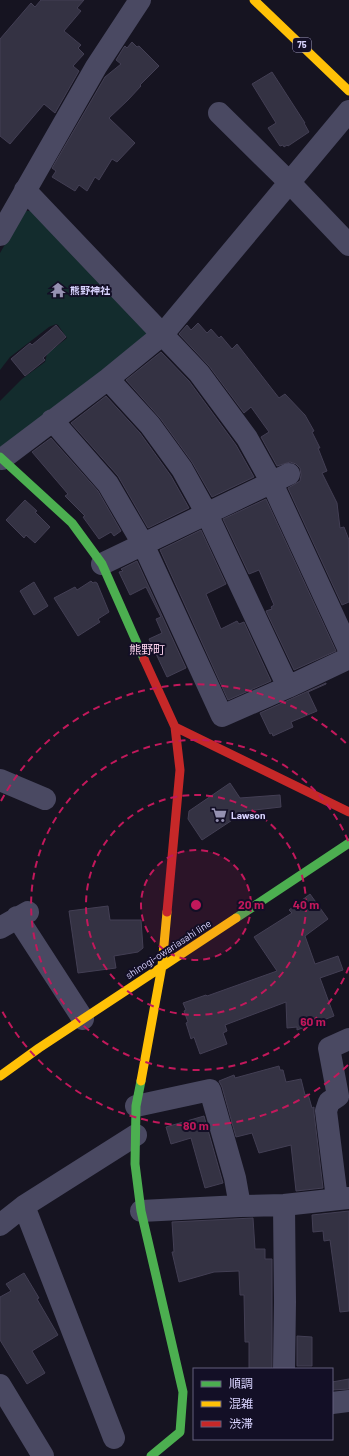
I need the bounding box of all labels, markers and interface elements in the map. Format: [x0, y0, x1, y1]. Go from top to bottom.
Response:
road number: 75 [293, 38, 311, 52]
temple icon: 熊野神社 [49, 281, 67, 299]
place label: 熊野神社 [70, 284, 111, 296]
district label: 熊野町 [129, 642, 165, 656]
supermarket icon: Lawson [210, 806, 228, 824]
place label: Lawson [231, 809, 265, 821]
text: 20 m [238, 897, 264, 911]
text: 40 m [293, 897, 319, 911]
centre of rings [189, 898, 203, 912]
street label: shinogi-owariasahi line [123, 917, 213, 981]
text: 60 m [300, 1014, 326, 1028]
text: 80 m [183, 1118, 209, 1132]
legend [193, 1368, 333, 1440]
text: 順調 [229, 1376, 253, 1390]
text: 混雑 [229, 1396, 253, 1410]
text: 渋滞 [229, 1416, 253, 1430]

